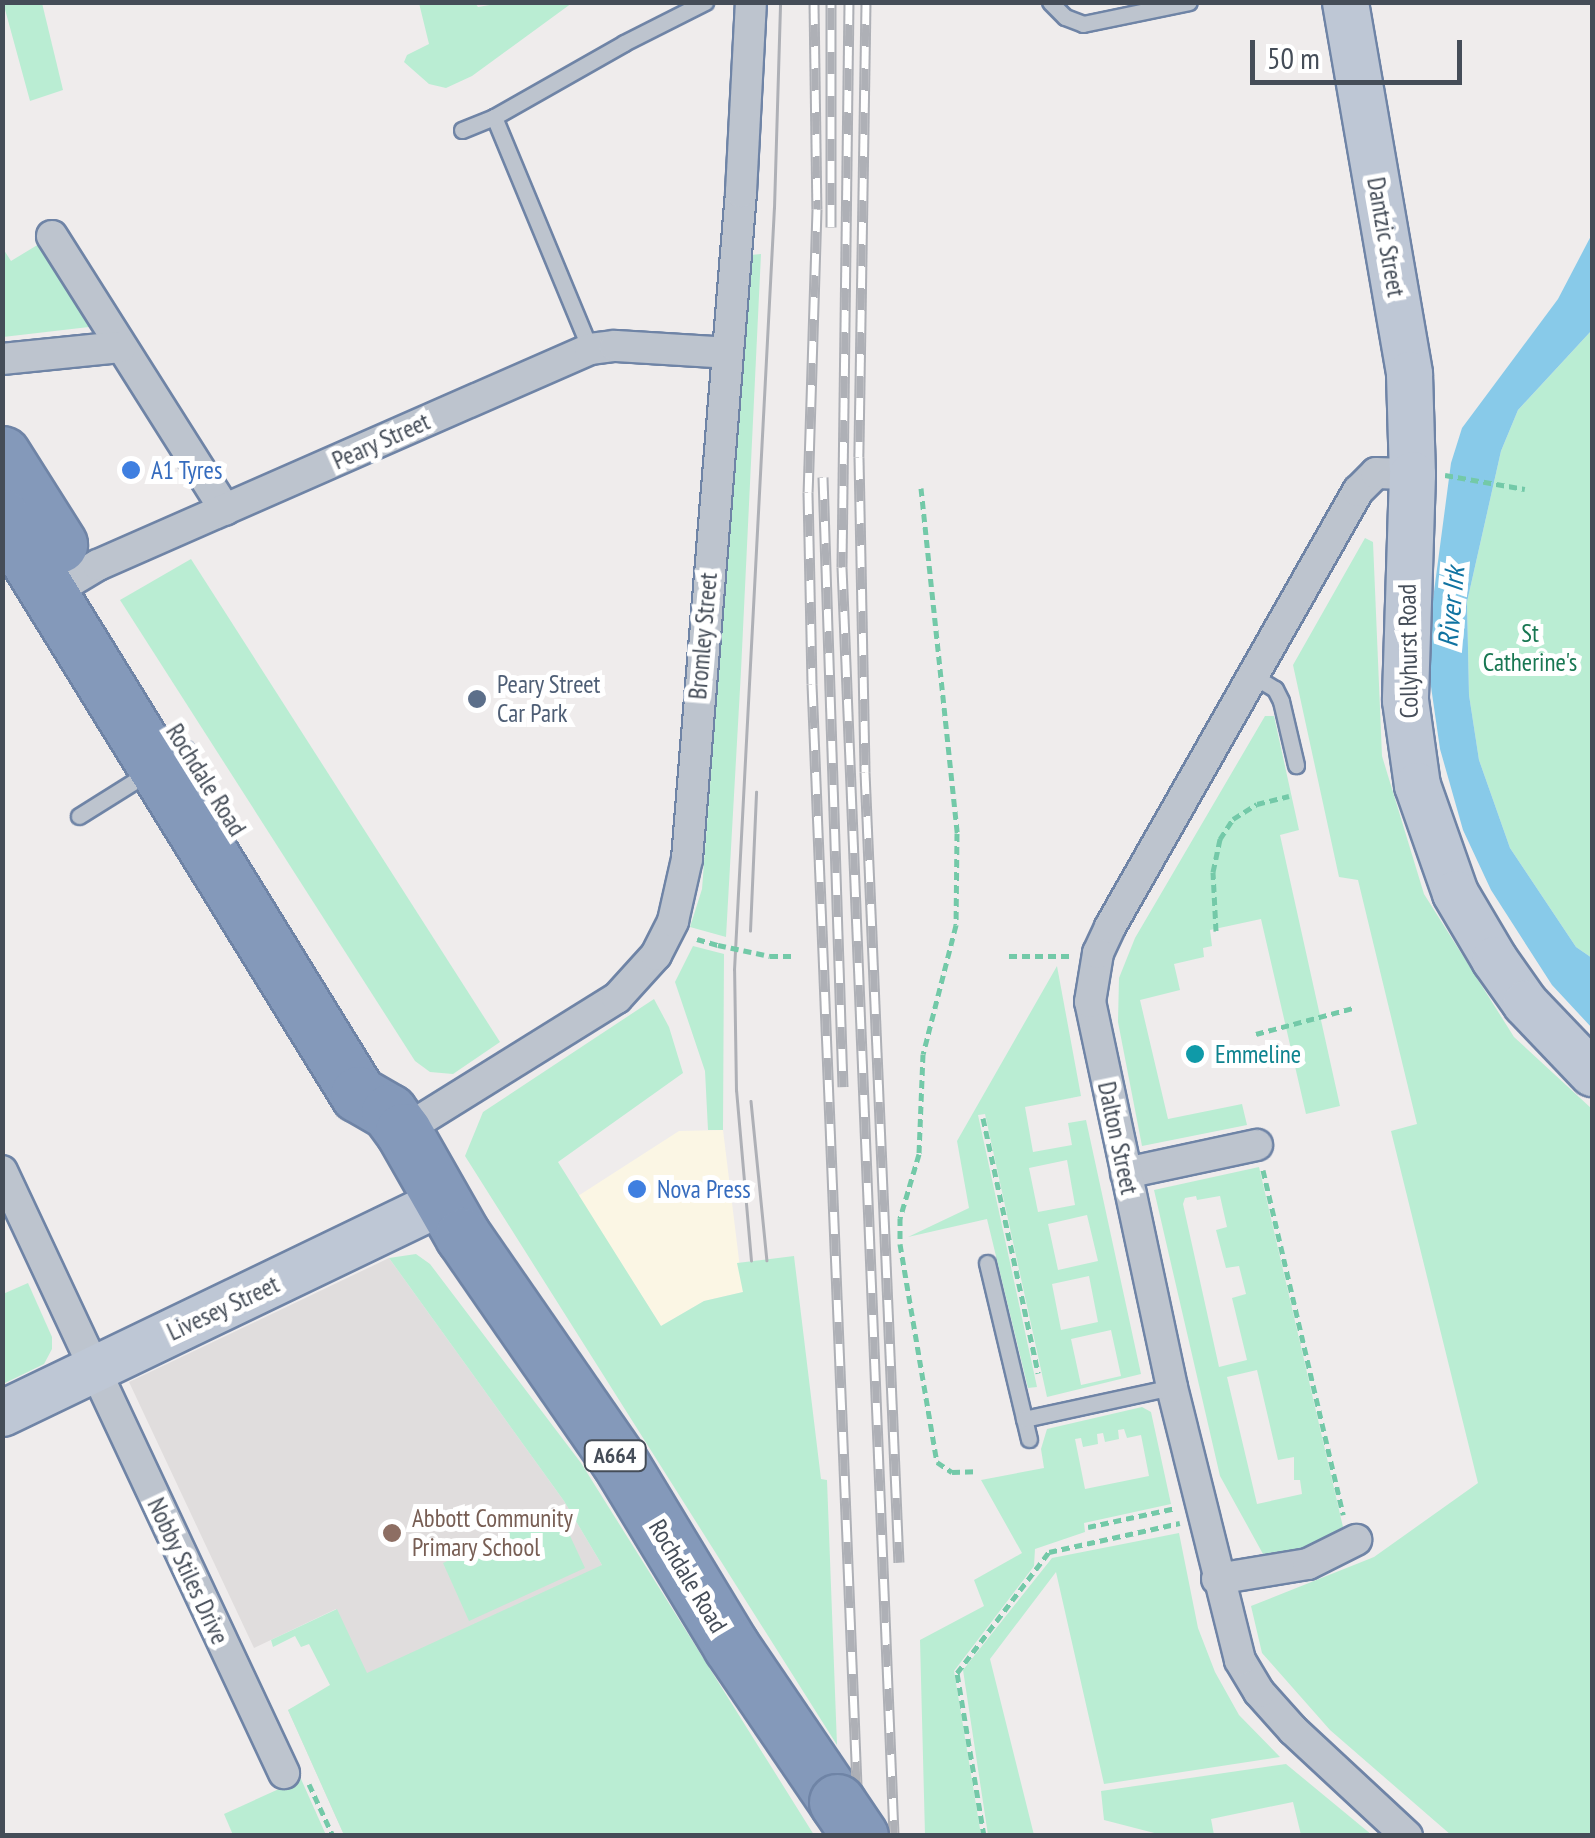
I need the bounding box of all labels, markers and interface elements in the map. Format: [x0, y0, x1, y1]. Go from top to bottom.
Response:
scale bar [1255, 20, 1468, 82]
text: 50 m [1267, 38, 1320, 77]
street label: Dantzic Street [1361, 175, 1411, 299]
street label: Peary Street [327, 406, 435, 476]
place label: A1 Tyres [151, 455, 223, 485]
marker: A1 Tyres [120, 459, 142, 481]
water label: River Irk [1431, 565, 1471, 649]
street label: Bromley Street [682, 571, 724, 701]
street label: Collyhurst Road [1392, 583, 1424, 719]
park label: St Catherine's [1483, 619, 1577, 678]
place label: Peary Street Car Park [497, 670, 601, 729]
marker: Peary Street Car Park [466, 688, 488, 710]
street label: Rochdale Road [160, 718, 252, 842]
place label: Emmeline [1215, 1039, 1301, 1069]
marker: Emmeline [1184, 1043, 1206, 1065]
street label: Dalton Street [1091, 1079, 1145, 1197]
place label: Nova Press [657, 1174, 751, 1204]
marker: Nova Press [626, 1178, 648, 1200]
street label: Livesey Street [162, 1269, 284, 1347]
road number: A664 [582, 1439, 648, 1473]
street label: Nobby Stiles Drive [141, 1493, 235, 1649]
place label: Abbott Community Primary School [412, 1504, 573, 1563]
street label: Rochdale Road [643, 1514, 733, 1638]
marker: Abbott Community Primary School [381, 1522, 403, 1544]

